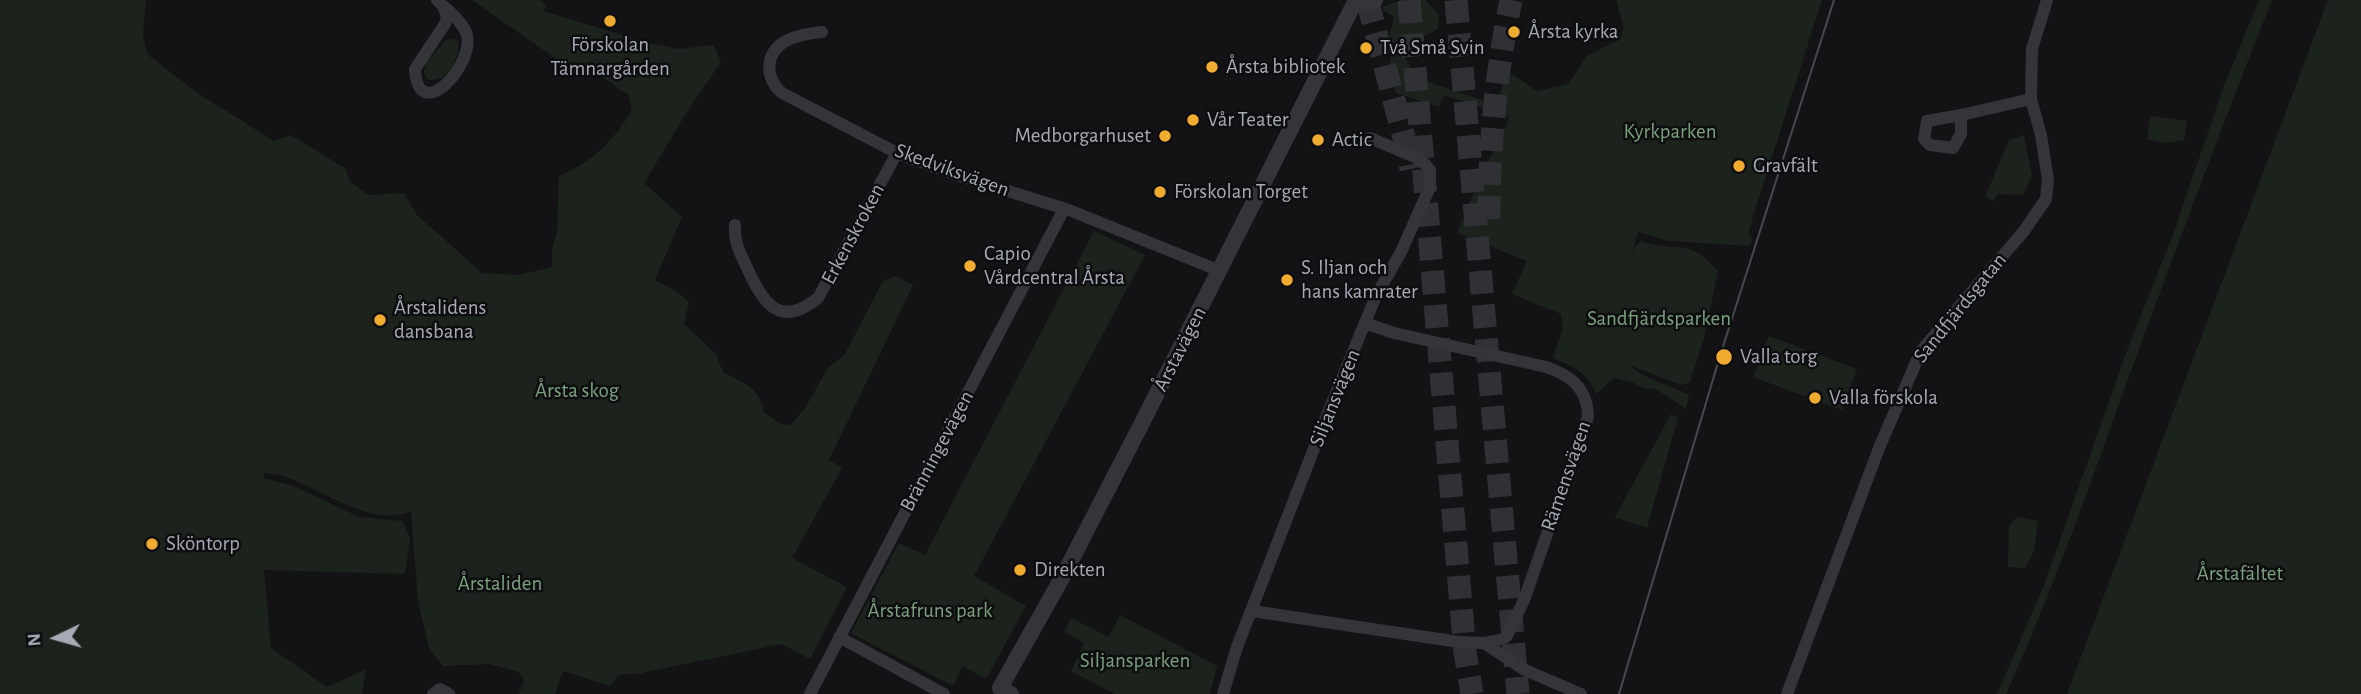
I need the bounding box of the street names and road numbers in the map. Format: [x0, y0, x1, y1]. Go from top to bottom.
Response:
street label: Skedviksvägen [891, 138, 1013, 202]
street label: Erkenskroken [816, 179, 890, 289]
street label: Sandfjärdsgatan [1908, 248, 2012, 368]
street label: Årstavägen [1148, 302, 1212, 396]
street label: Siljansvägen [1304, 346, 1366, 450]
street label: Bränningevägen [895, 386, 979, 516]
street label: Rämensvägen [1535, 418, 1597, 534]

